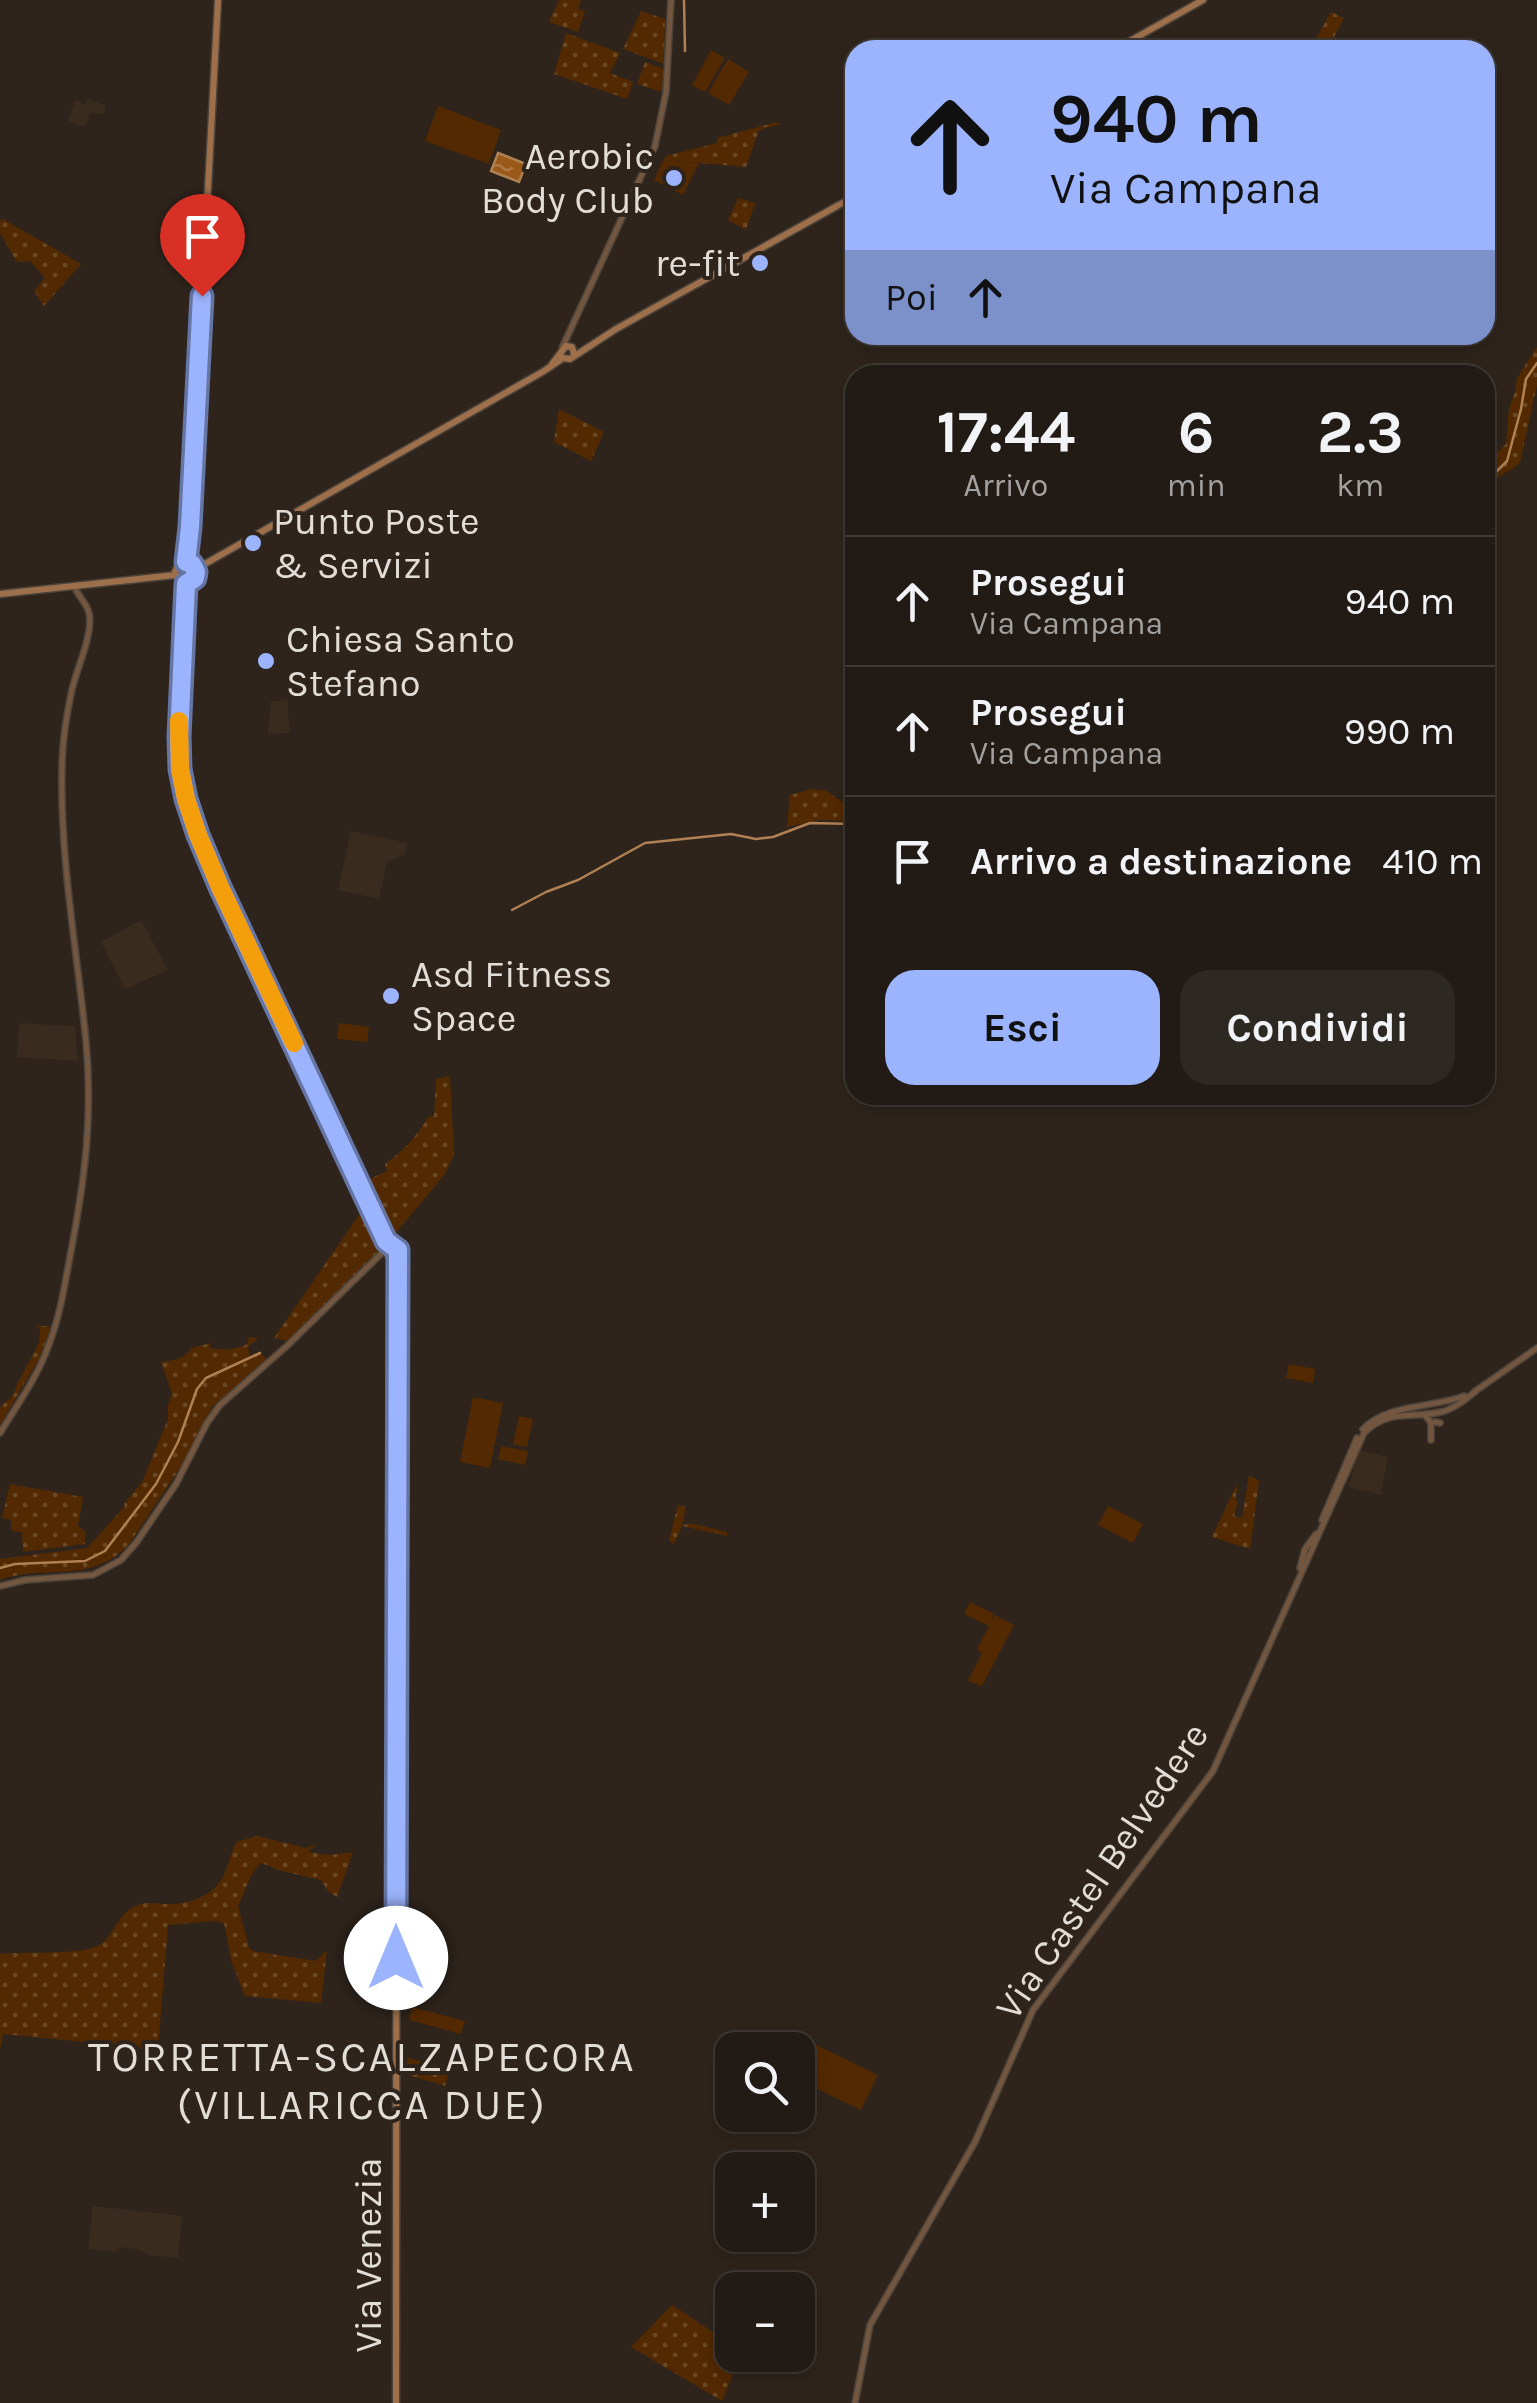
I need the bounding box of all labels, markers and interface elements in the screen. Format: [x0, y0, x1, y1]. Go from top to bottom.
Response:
text: 940 m [1050, 78, 1263, 160]
icon: ahead [885, 80, 1015, 210]
place label: Aerobic Body Club [481, 134, 654, 223]
text: Via Campana [1050, 162, 1322, 214]
marker: Aerobic Body Club [663, 167, 685, 189]
pin [160, 194, 245, 297]
icon: arrive [175, 209, 230, 264]
place label: re-fit [655, 241, 740, 286]
marker: re-fit [749, 252, 771, 274]
icon: ahead [958, 270, 1013, 325]
text: Poi [885, 275, 938, 320]
text: 17:44 [936, 397, 1075, 467]
text: 6 [1178, 397, 1214, 467]
text: 2.3 [1317, 397, 1404, 467]
text: Arrivo [964, 467, 1048, 504]
text: min [1167, 467, 1226, 504]
text: km [1336, 467, 1384, 504]
place label: Punto Poste & Servizi [273, 499, 480, 588]
marker: Punto Poste & Servizi [242, 532, 264, 554]
text: Prosegui [970, 560, 1127, 605]
icon: ahead [885, 574, 940, 629]
text: 940 m [1345, 579, 1455, 624]
text: Via Campana [970, 605, 1163, 642]
place label: Chiesa Santo Stefano [286, 617, 515, 706]
marker: Chiesa Santo Stefano [255, 650, 277, 672]
text: Prosegui [970, 690, 1127, 735]
icon: ahead [885, 704, 940, 759]
text: 990 m [1344, 709, 1455, 754]
text: Via Campana [970, 735, 1163, 772]
icon: arrive [885, 834, 940, 889]
text: Arrivo a destinazione [970, 839, 1352, 884]
text: 410 m [1382, 839, 1483, 884]
place label: Asd Fitness Space [411, 952, 612, 1041]
button: Esci [885, 970, 1160, 1085]
button: Condividi [1180, 970, 1455, 1085]
marker: Asd Fitness Space [380, 985, 402, 1007]
street label: Via Castel Belvedere [986, 1714, 1218, 2028]
position arrow [344, 1906, 448, 2010]
district label: TORRETTA-SCALZAPECORA (VILLARICCA DUE) [88, 2032, 636, 2130]
map controls [715, 2032, 815, 2372]
button: search [715, 2032, 815, 2132]
button: + [715, 2152, 815, 2252]
street label: Via Venezia [346, 2157, 391, 2353]
button: − [715, 2272, 815, 2372]

